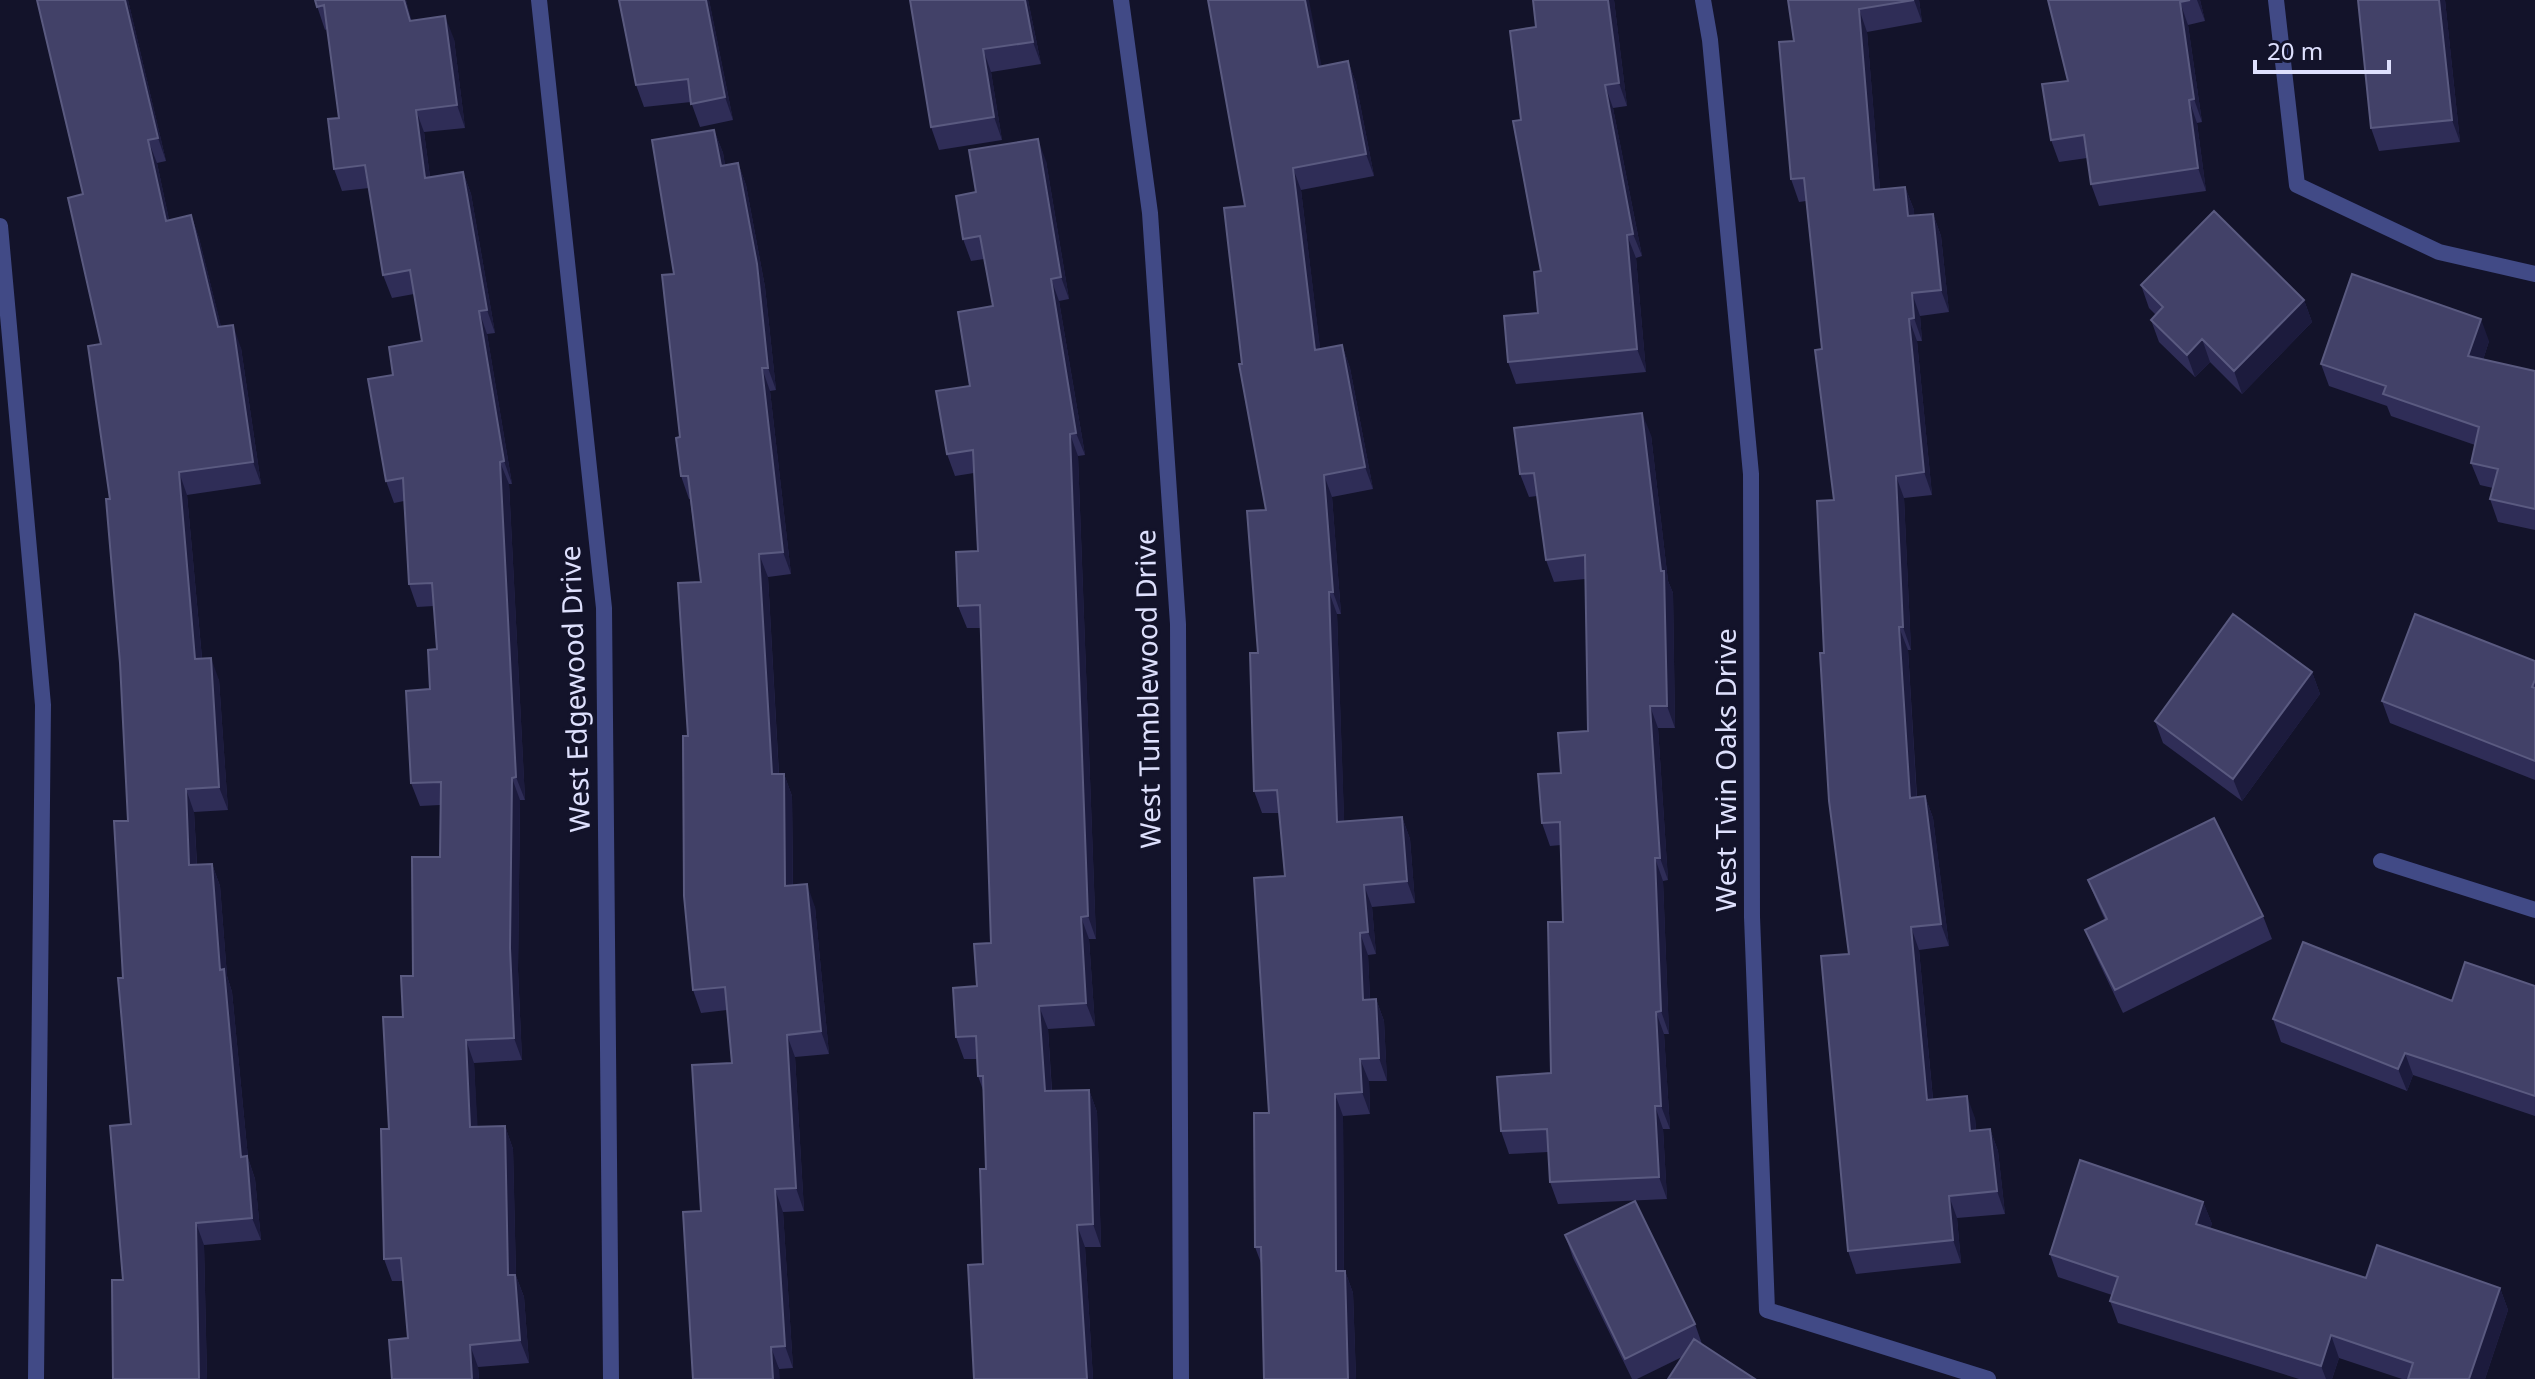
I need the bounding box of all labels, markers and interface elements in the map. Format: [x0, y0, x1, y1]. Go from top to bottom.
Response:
scale bar [2255, 24, 2389, 74]
text: 20 m [2267, 34, 2323, 67]
street label: West Tumblewood Drive [1125, 529, 1169, 849]
street label: West Edgewood Drive [550, 545, 598, 833]
street label: West Twin Oaks Drive [1706, 628, 1744, 912]

